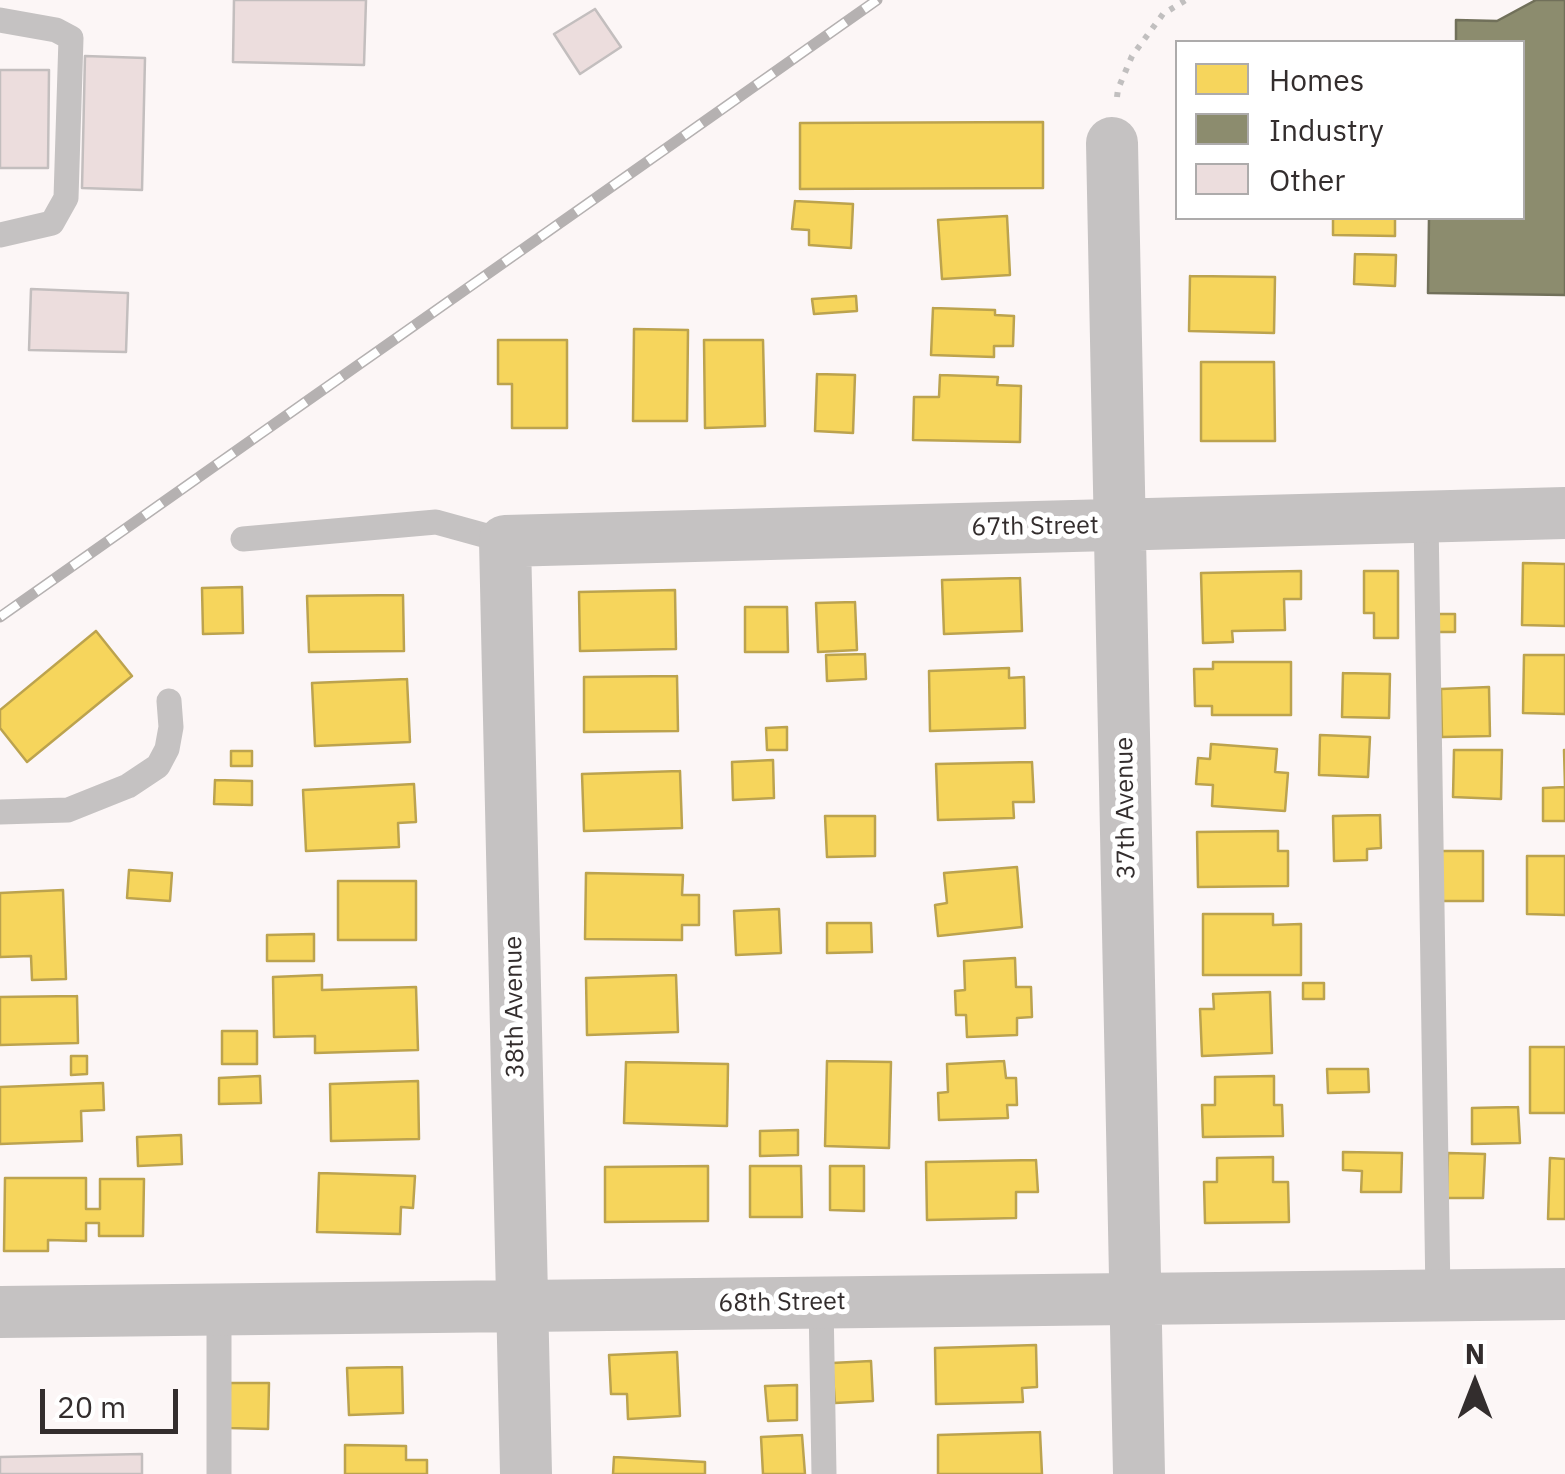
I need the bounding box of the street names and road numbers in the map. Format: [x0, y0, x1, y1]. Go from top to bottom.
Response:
street label: 67th Street [971, 511, 1099, 543]
street label: 37th Avenue [1110, 737, 1142, 879]
street label: 38th Avenue [499, 936, 531, 1078]
street label: 68th Street [718, 1287, 846, 1319]

